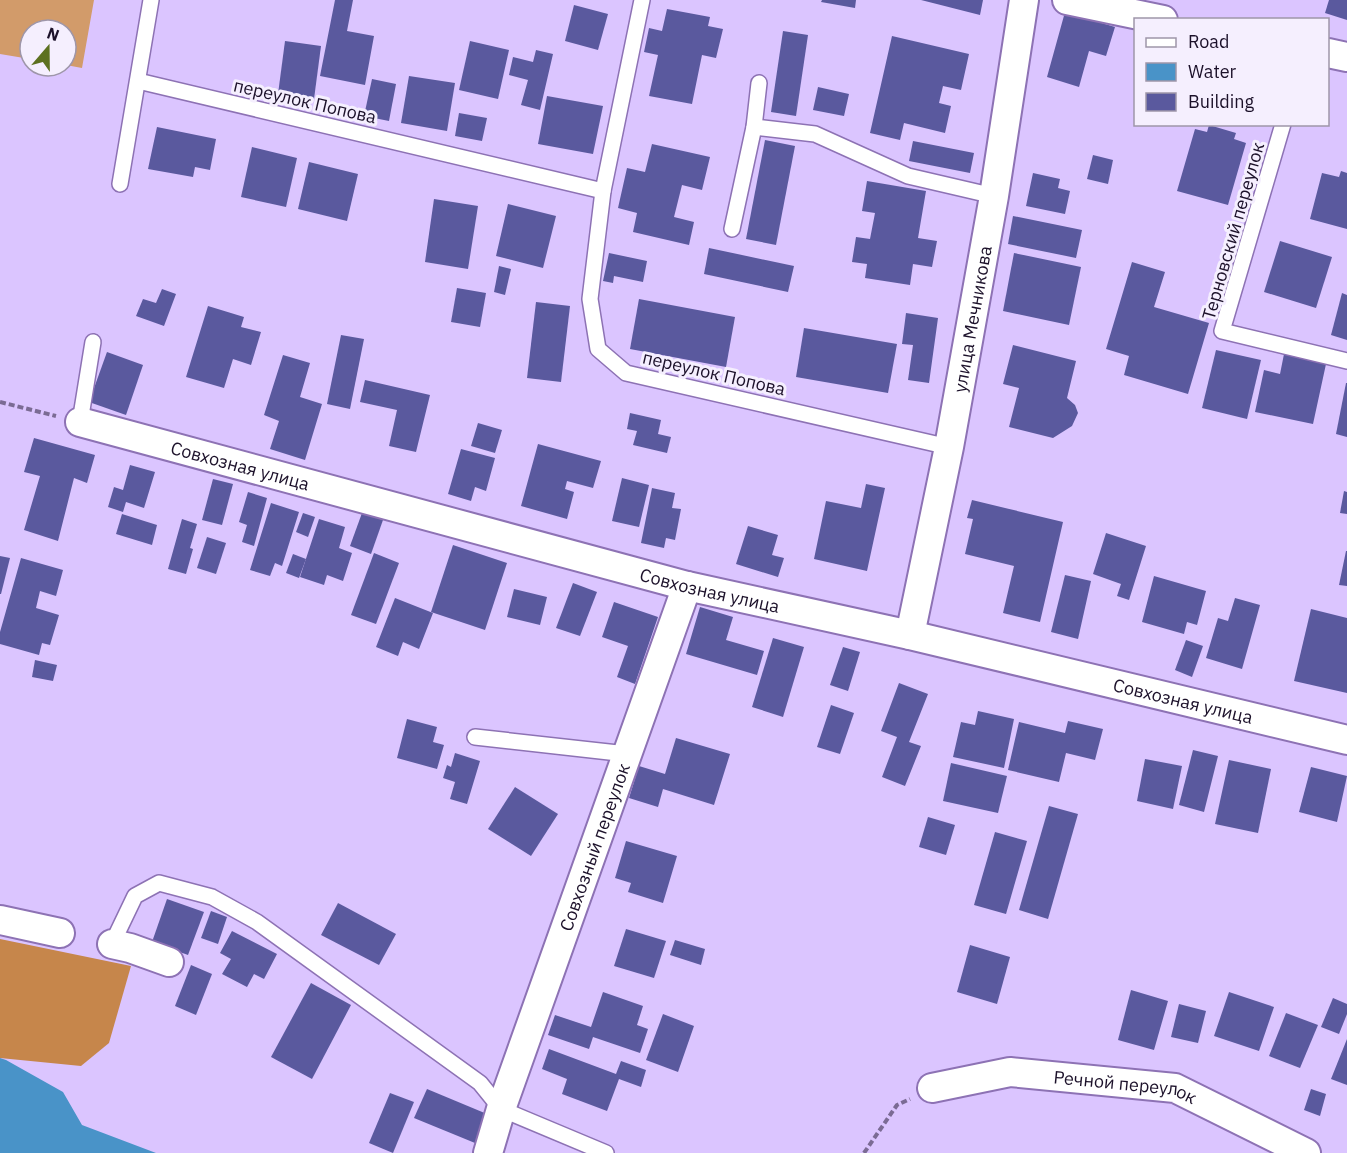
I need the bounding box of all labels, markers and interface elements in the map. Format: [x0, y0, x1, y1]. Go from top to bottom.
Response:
north arrow [18, 18, 78, 78]
legend [1134, 18, 1329, 126]
text: N [44, 23, 62, 45]
text: Road [1188, 30, 1229, 53]
text: Water [1188, 60, 1237, 83]
street label: переулок Попова [231, 73, 379, 129]
text: Building [1188, 90, 1255, 113]
street label: Терновский переулок [1197, 139, 1269, 323]
street label: улица Мечникова [947, 243, 996, 394]
street label: переулок Попова [640, 345, 788, 401]
street label: Совхозная улица [168, 436, 313, 495]
street label: Совхозная улица [637, 562, 782, 618]
street label: Совхозная улица [1111, 673, 1256, 729]
street label: Совхозный переулок [554, 760, 635, 934]
street label: Речной переулок [1053, 1065, 1201, 1109]

